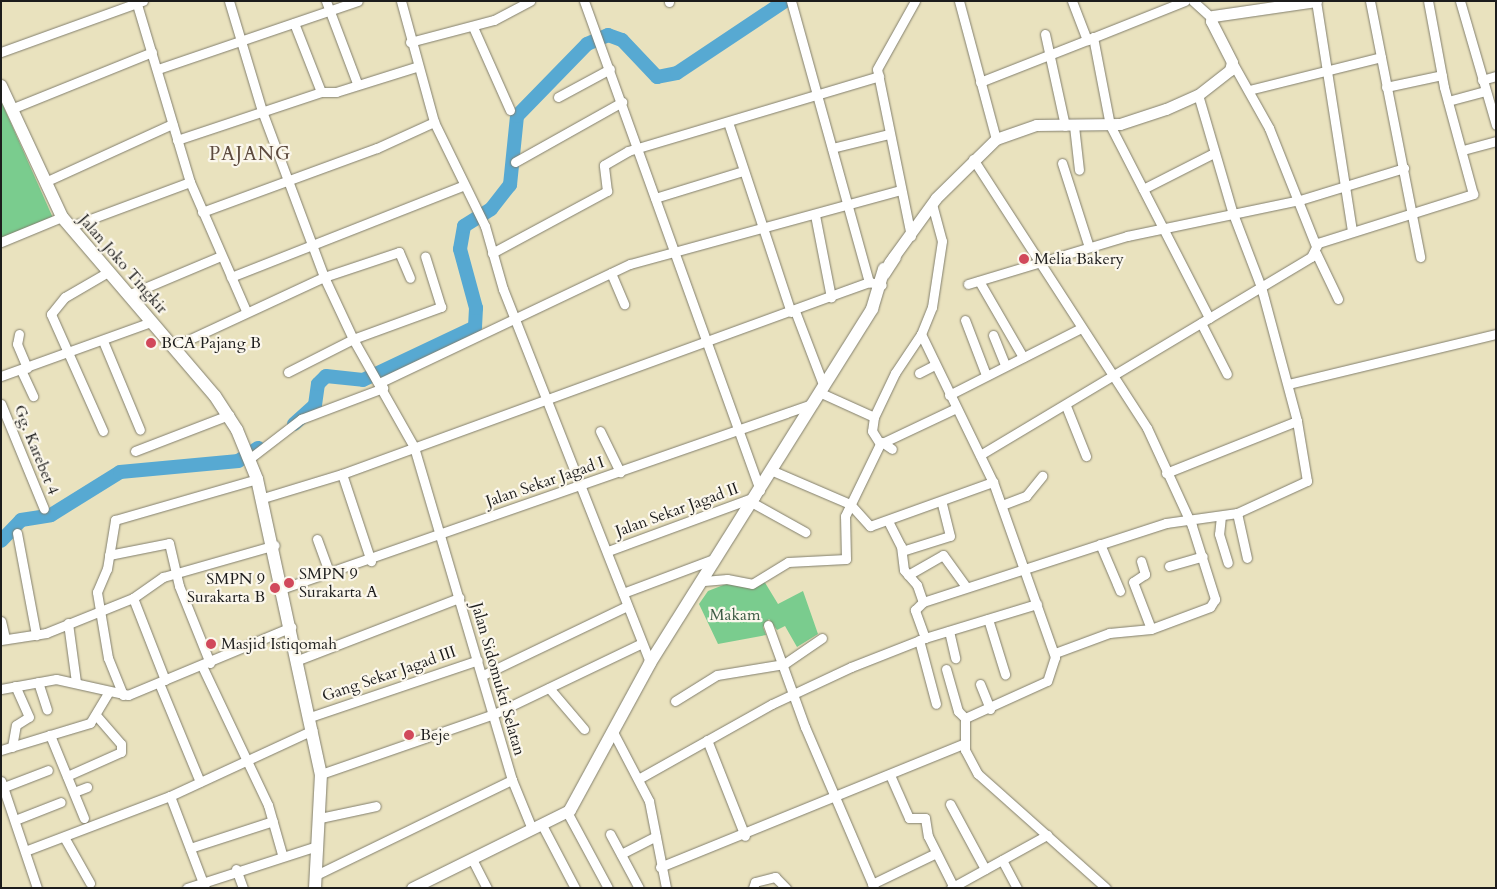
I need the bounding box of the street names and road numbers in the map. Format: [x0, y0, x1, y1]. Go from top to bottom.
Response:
street label: Jalan Joko Tingkir [75, 210, 171, 318]
street label: Gg. Karebet 4 [9, 402, 63, 498]
street label: Jalan Sekar Jagad I [483, 453, 607, 511]
street label: Jalan Sekar Jagad II [613, 479, 741, 541]
street label: Jalan Sidomukti Selatan [467, 600, 529, 758]
street label: Gang Sekar Jagad III [320, 642, 458, 706]

